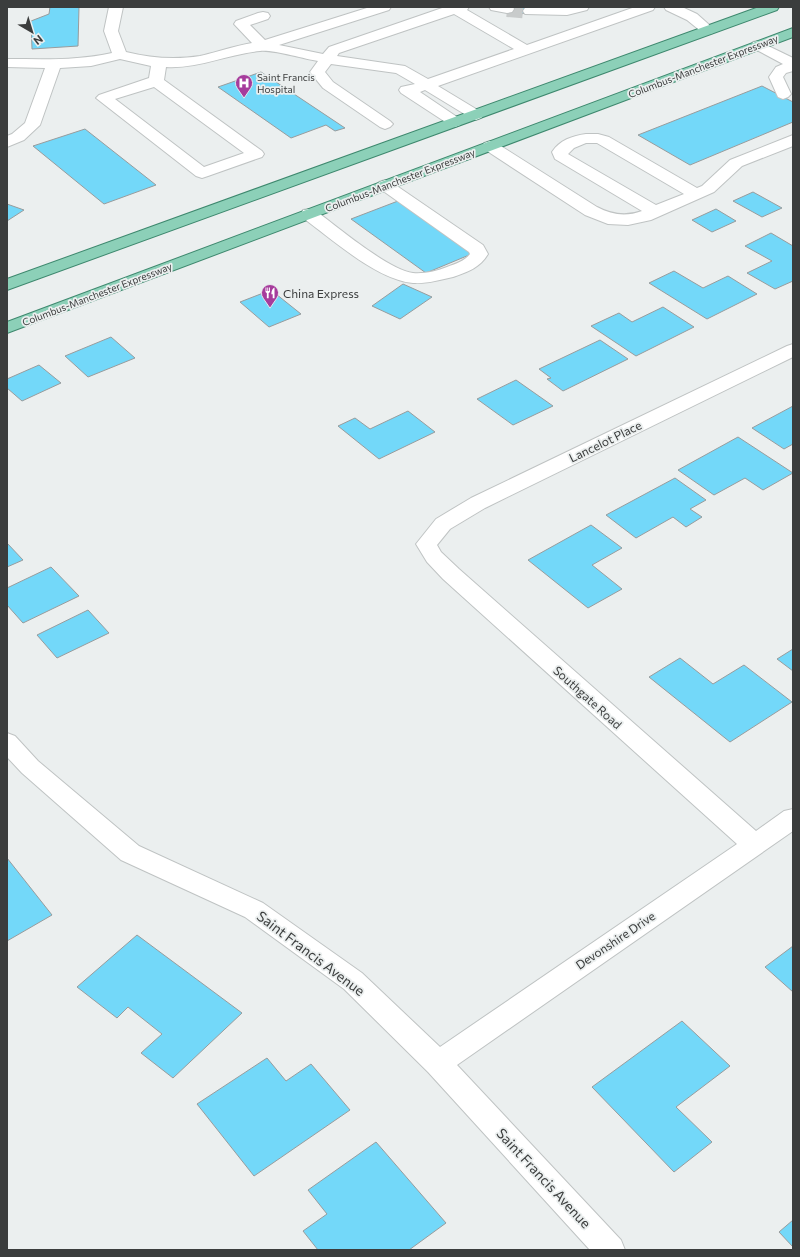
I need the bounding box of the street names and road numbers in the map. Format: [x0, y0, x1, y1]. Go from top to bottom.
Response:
street label: Columbus-Manchester Expressway [626, 32, 780, 100]
street label: Columbus-Manchester Expressway [323, 146, 477, 214]
street label: Columbus-Manchester Expressway [20, 260, 174, 328]
street label: Lancelot Place [567, 417, 643, 465]
street label: Southgate Road [551, 663, 625, 731]
street label: Saint Francis Avenue [254, 907, 368, 999]
street label: Devonshire Drive [573, 908, 657, 972]
street label: Saint Francis Avenue [493, 1124, 595, 1232]

